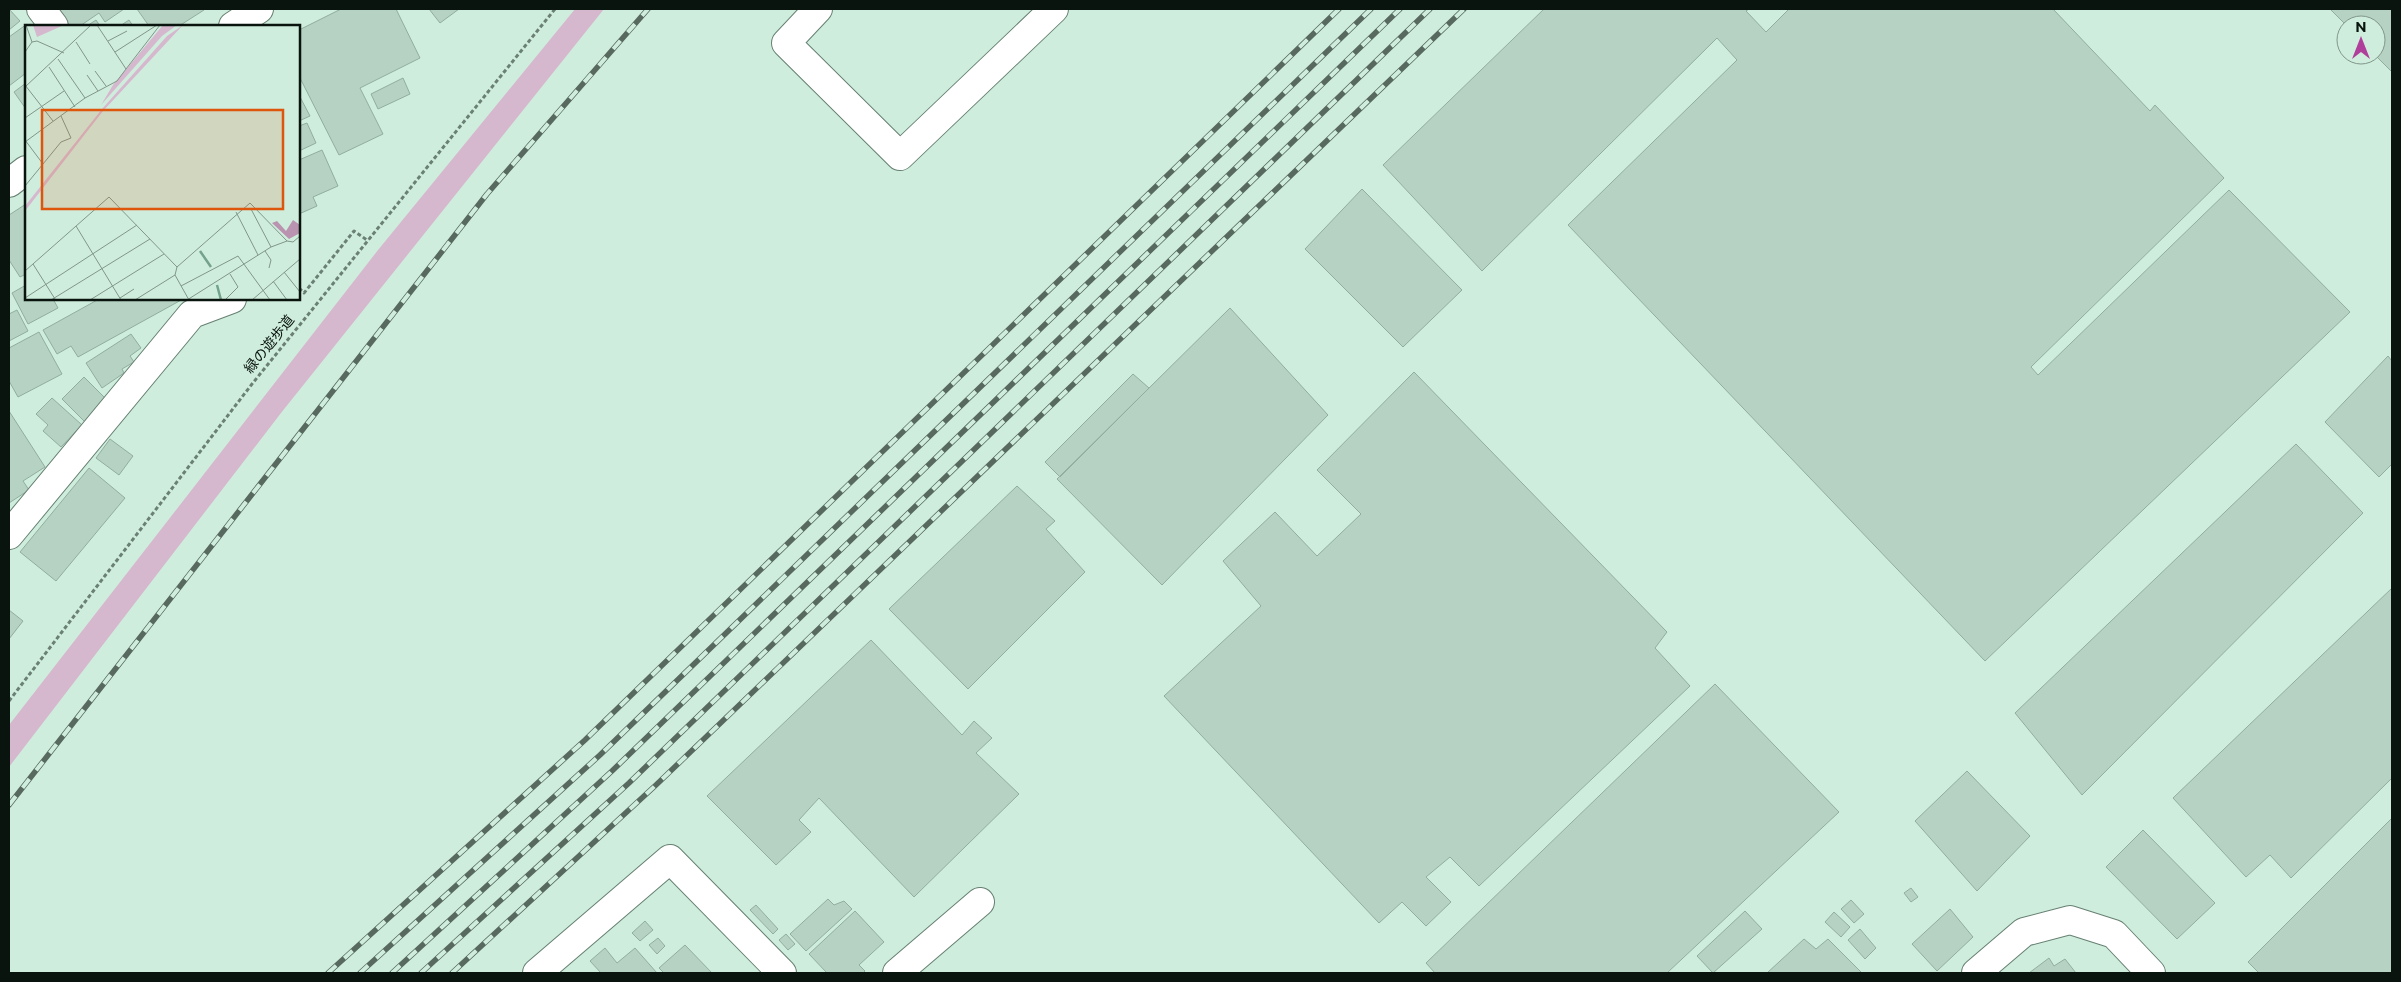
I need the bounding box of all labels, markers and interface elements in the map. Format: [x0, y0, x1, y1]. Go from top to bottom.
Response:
north arrow [2336, 15, 2386, 65]
text: N [2355, 18, 2367, 36]
inset map [25, 25, 300, 300]
street label: 緑の遊歩道 [240, 311, 298, 377]

